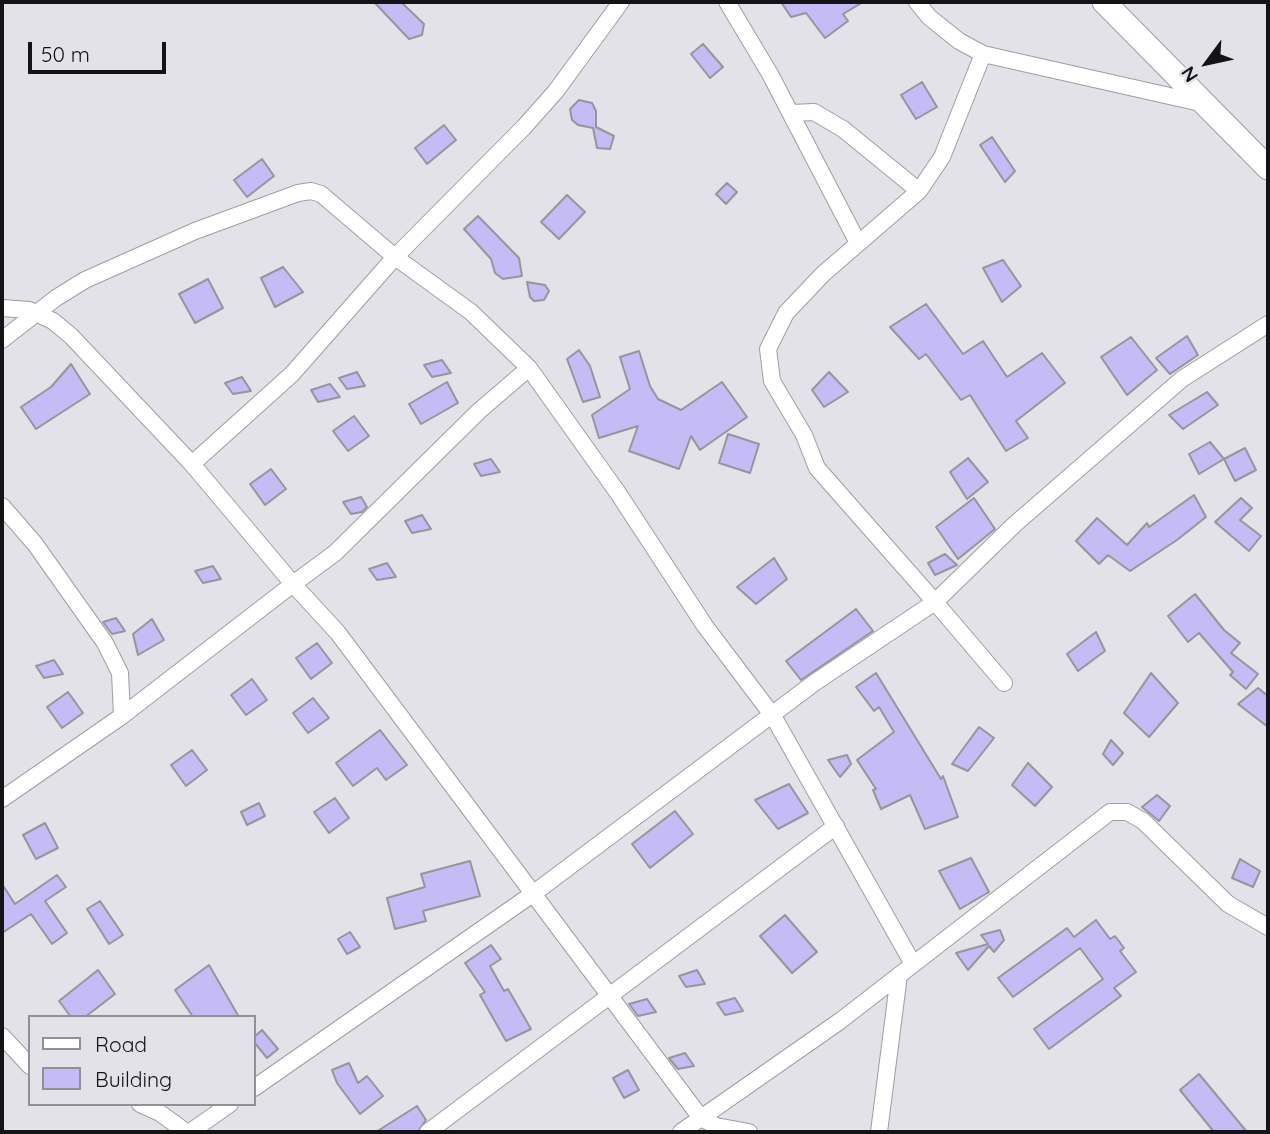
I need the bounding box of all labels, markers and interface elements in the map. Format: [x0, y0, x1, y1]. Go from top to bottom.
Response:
scale bar [32, 28, 170, 72]
north arrow [1172, 28, 1242, 98]
text: 50 m [41, 41, 90, 67]
text: N [1176, 62, 1203, 87]
legend [28, 1015, 256, 1106]
text: Road [95, 1031, 147, 1057]
text: Building [95, 1066, 172, 1092]

